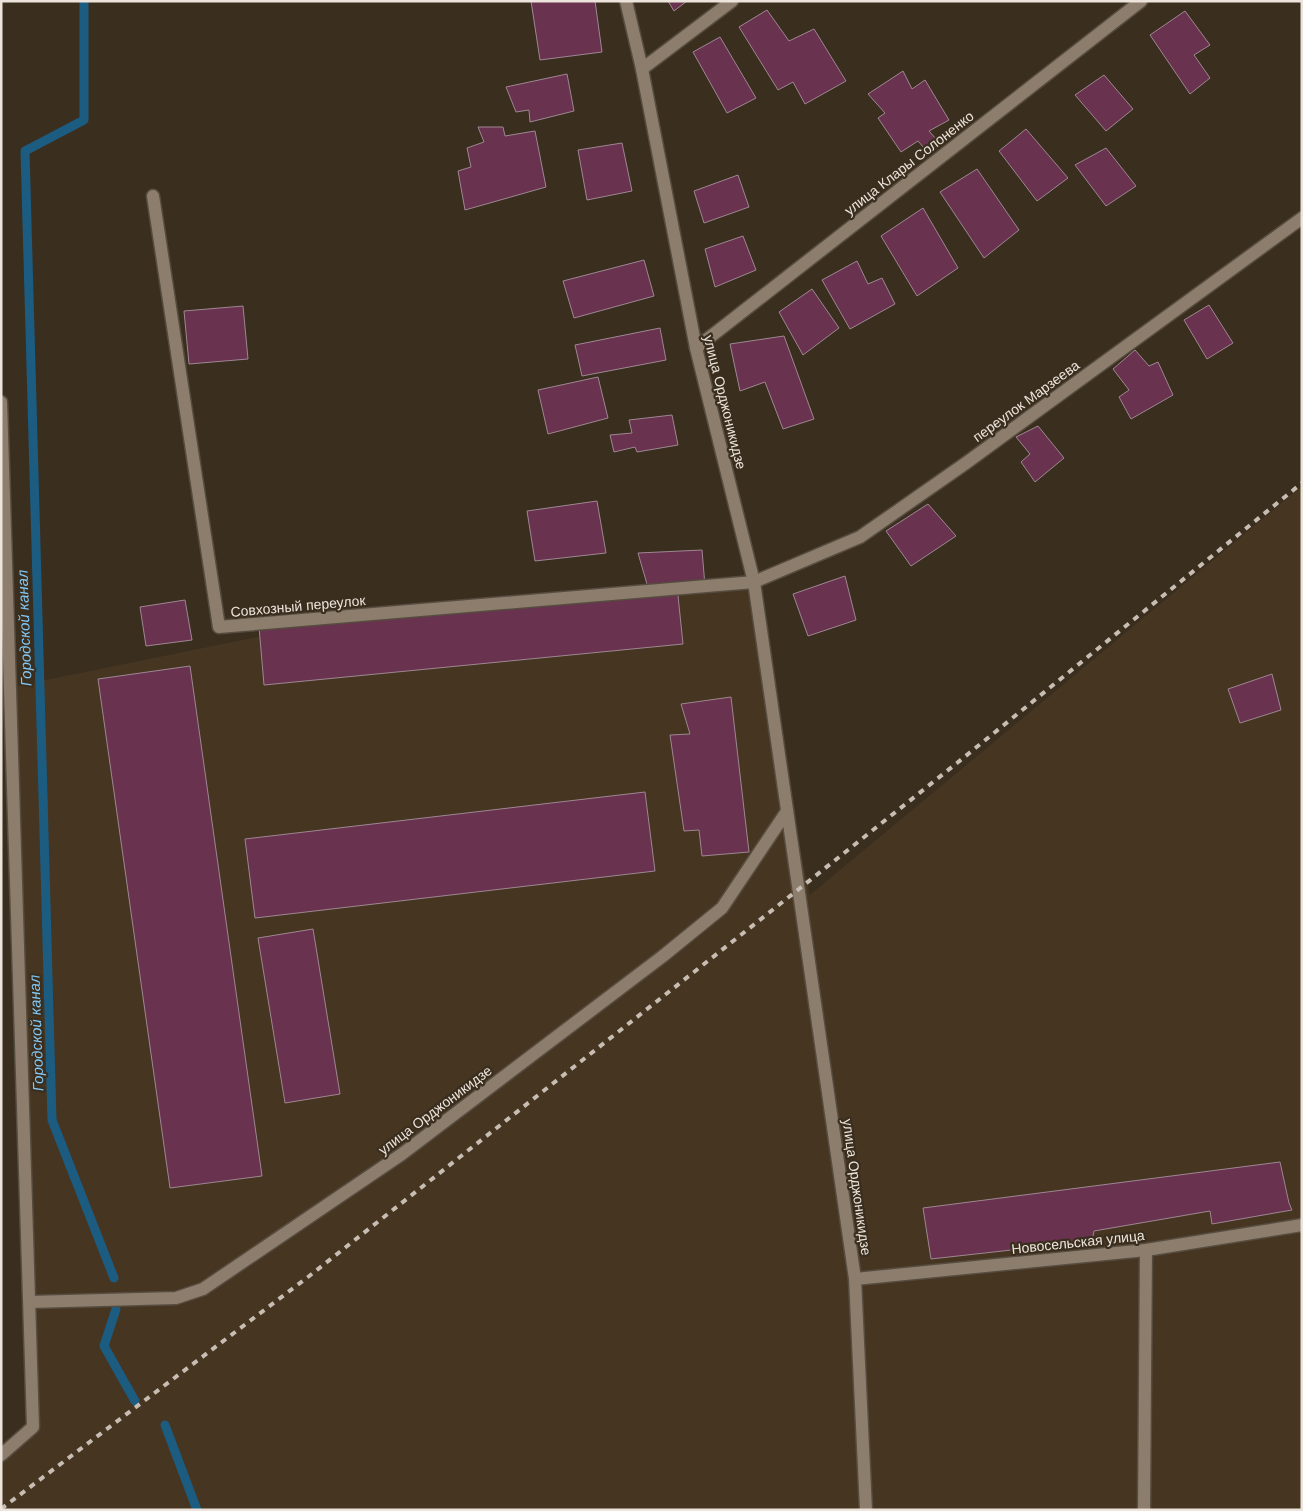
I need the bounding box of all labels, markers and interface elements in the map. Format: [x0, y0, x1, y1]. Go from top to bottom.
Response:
street label: улица Клары Солоненко [841, 108, 977, 218]
street label: улица Орджоникидзе [701, 333, 749, 471]
street label: переулок Марзеева [970, 357, 1083, 445]
water label: Городской канал [13, 569, 35, 686]
street label: Совхозный переулок [230, 592, 367, 620]
water label: Городской канал [25, 974, 47, 1091]
street label: улица Орджоникидзе [375, 1062, 495, 1158]
street label: улица Орджоникидзе [839, 1118, 875, 1257]
street label: Новосельская улица [1011, 1227, 1146, 1257]

